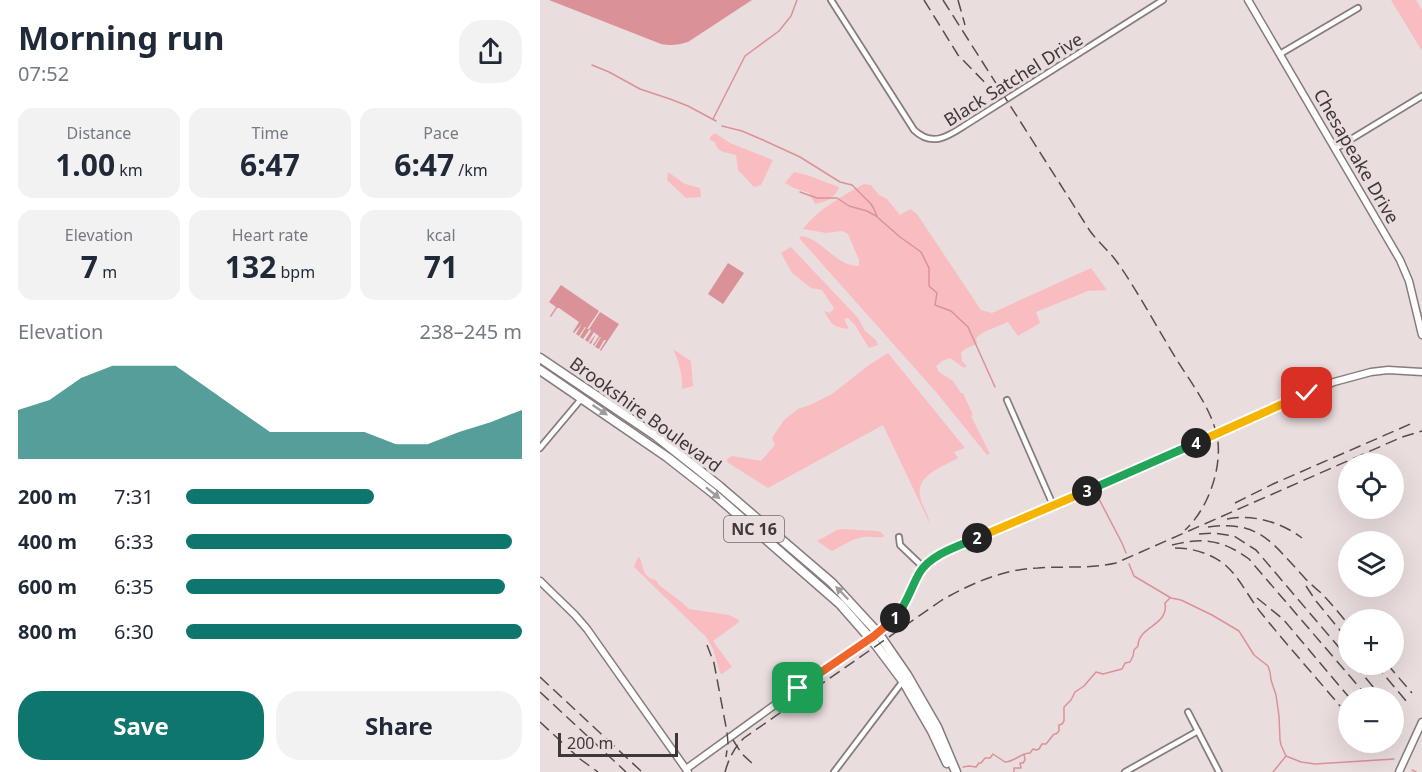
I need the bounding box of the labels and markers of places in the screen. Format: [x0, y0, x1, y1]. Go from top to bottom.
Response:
pin [1281, 367, 1332, 418]
pin: 4 [1181, 428, 1211, 458]
pin: 3 [1072, 476, 1102, 506]
pin: 2 [962, 523, 992, 553]
pin: 1 [880, 603, 910, 633]
pin [772, 662, 823, 713]

